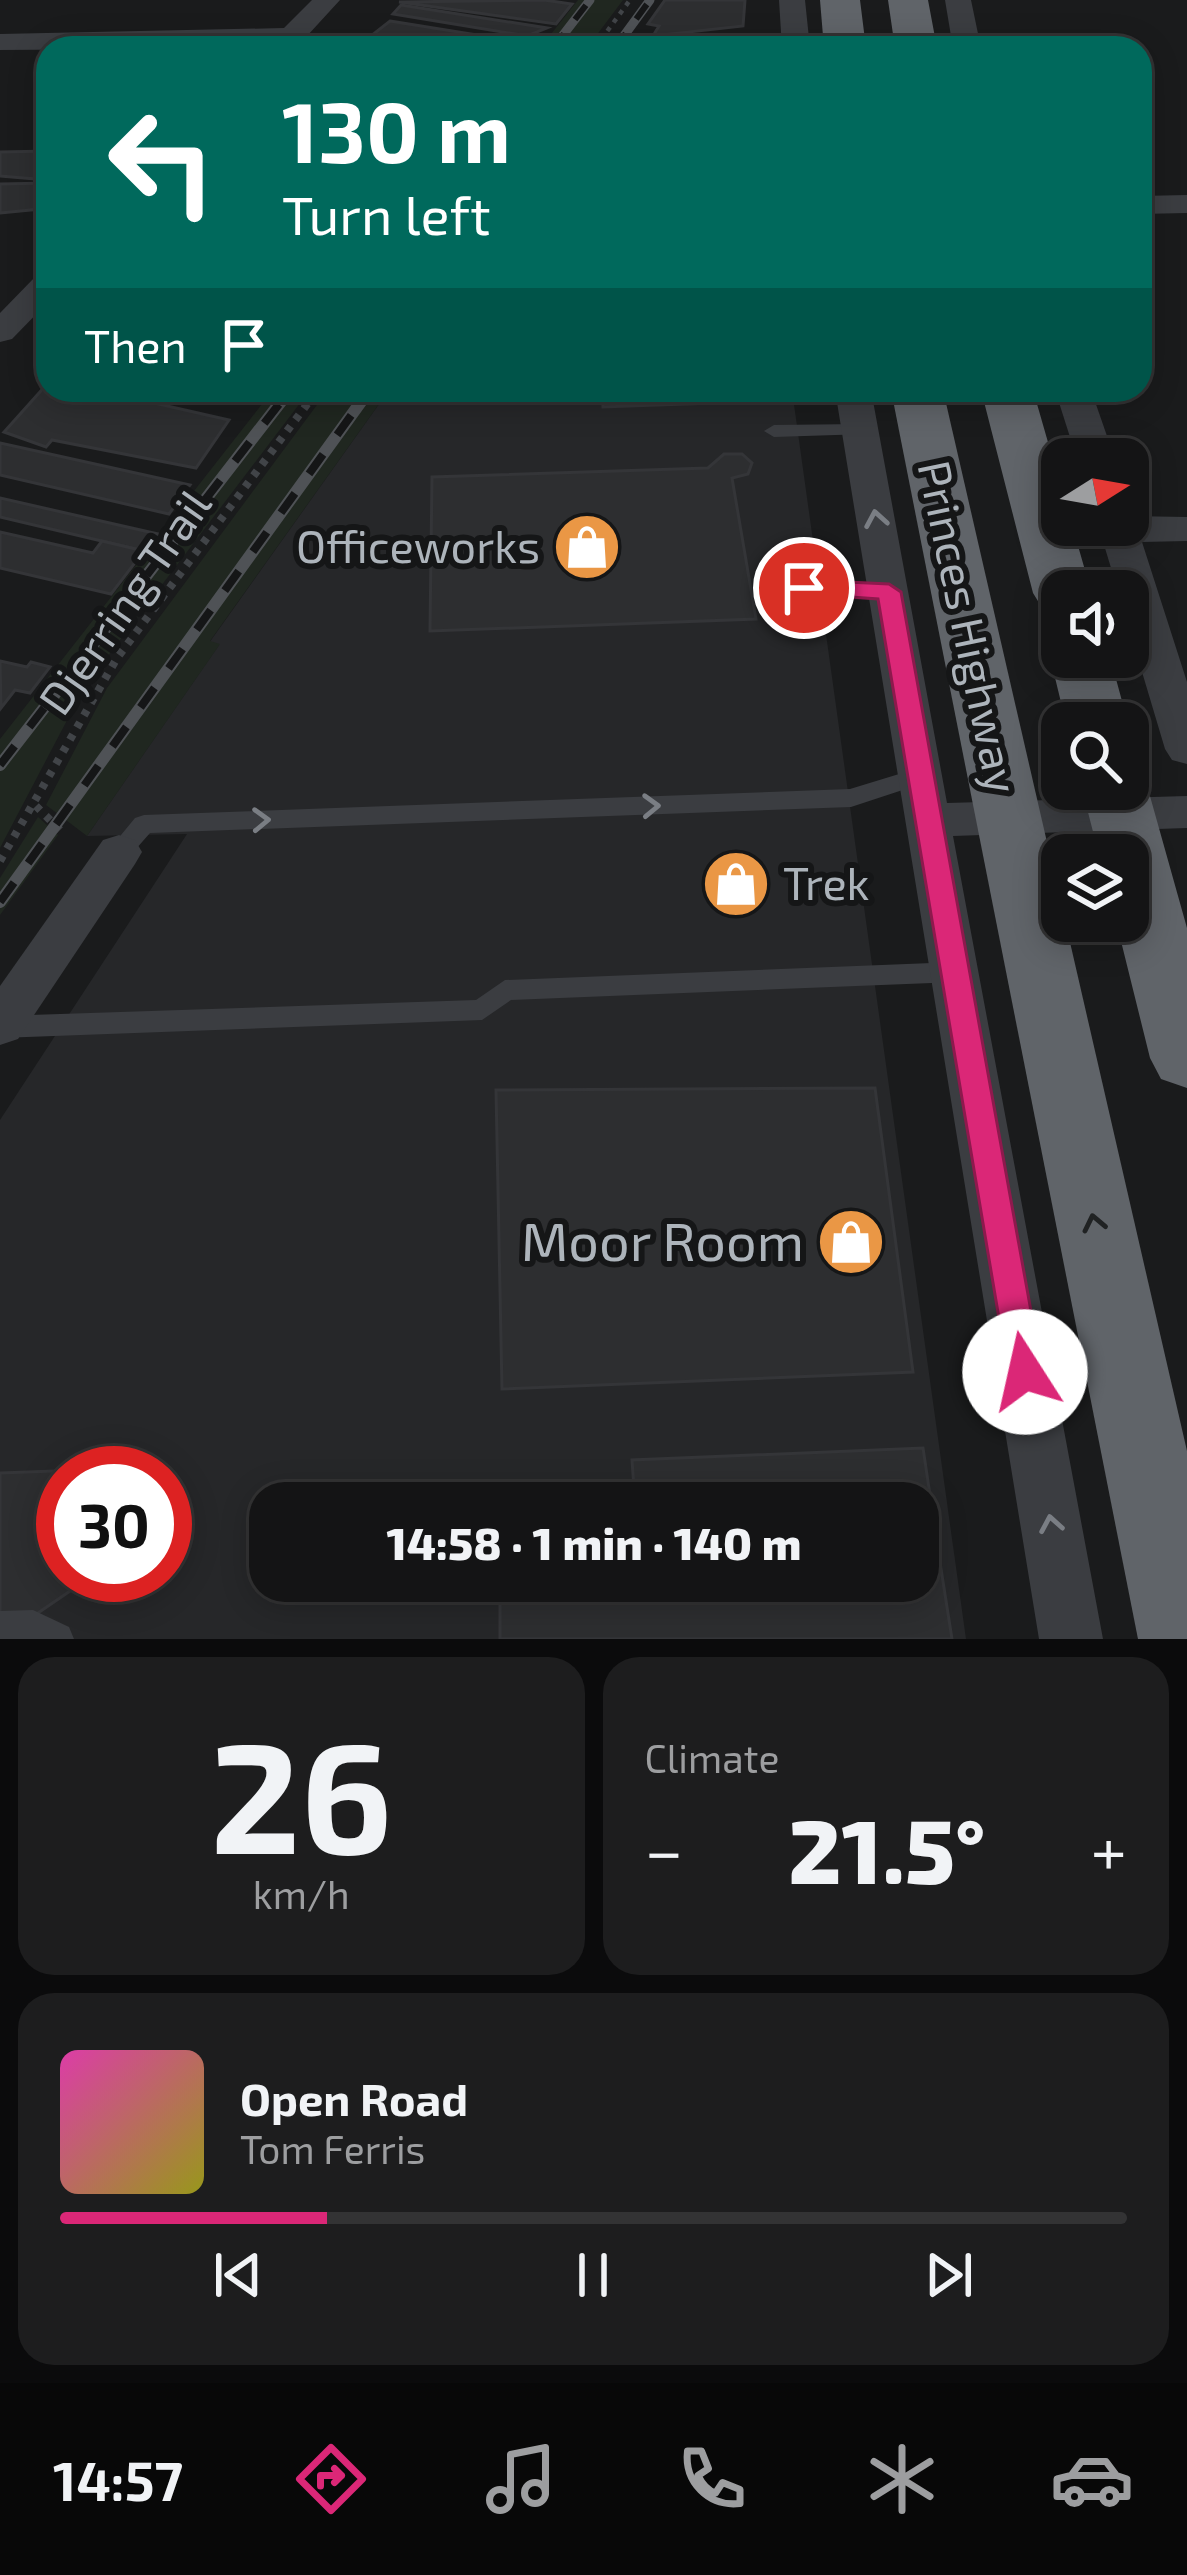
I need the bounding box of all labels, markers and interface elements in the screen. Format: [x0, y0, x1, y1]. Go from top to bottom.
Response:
text: 130 m [282, 79, 511, 180]
icon: left [84, 84, 240, 240]
text: Turn left [282, 181, 491, 246]
icon: arrive [211, 312, 277, 378]
text: Then [84, 318, 187, 372]
north arrow [1041, 438, 1149, 546]
map controls [1041, 438, 1149, 942]
street label: Princes Highway [908, 455, 1032, 798]
street label: Djerring Trail [26, 478, 221, 724]
one-way arrow [864, 509, 890, 529]
shop icon: Officeworks [552, 512, 622, 582]
place label: Officeworks [296, 518, 540, 572]
pin [753, 537, 855, 639]
icon: arrive [771, 555, 837, 621]
button: sound [1041, 570, 1149, 678]
button: search [1041, 702, 1149, 810]
one-way arrow [642, 793, 661, 819]
one-way arrow [252, 807, 271, 833]
button: layers [1041, 834, 1149, 942]
shop icon: Trek [701, 849, 771, 919]
place label: Trek [783, 855, 870, 909]
place label: Moor Room [521, 1207, 804, 1272]
shop icon: Moor Room [816, 1207, 886, 1277]
one-way arrow [1083, 1213, 1108, 1233]
position arrow [962, 1309, 1088, 1435]
speed limit sign: 30 [36, 1446, 192, 1602]
one-way arrow [1040, 1514, 1065, 1534]
text: 14:58 · 1 min · 140 m [387, 1515, 801, 1569]
text: 26 [210, 1698, 393, 1885]
text: Climate [645, 1734, 779, 1781]
text: 21.5° [788, 1794, 985, 1902]
text: − [645, 1809, 683, 1888]
text: + [1091, 1809, 1127, 1888]
text: km/h [253, 1870, 350, 1917]
text: Open Road [240, 2071, 468, 2125]
text: Tom Ferris [240, 2125, 425, 2172]
icon: previous [205, 2242, 271, 2308]
icon: pause [560, 2242, 626, 2308]
icon: next [916, 2242, 982, 2308]
icon: directions [289, 2437, 373, 2521]
icon: music [479, 2437, 563, 2521]
icon: phone [670, 2437, 754, 2521]
icon: climate [860, 2437, 944, 2521]
icon: car [1050, 2437, 1134, 2521]
text: 14:57 [53, 2447, 183, 2512]

